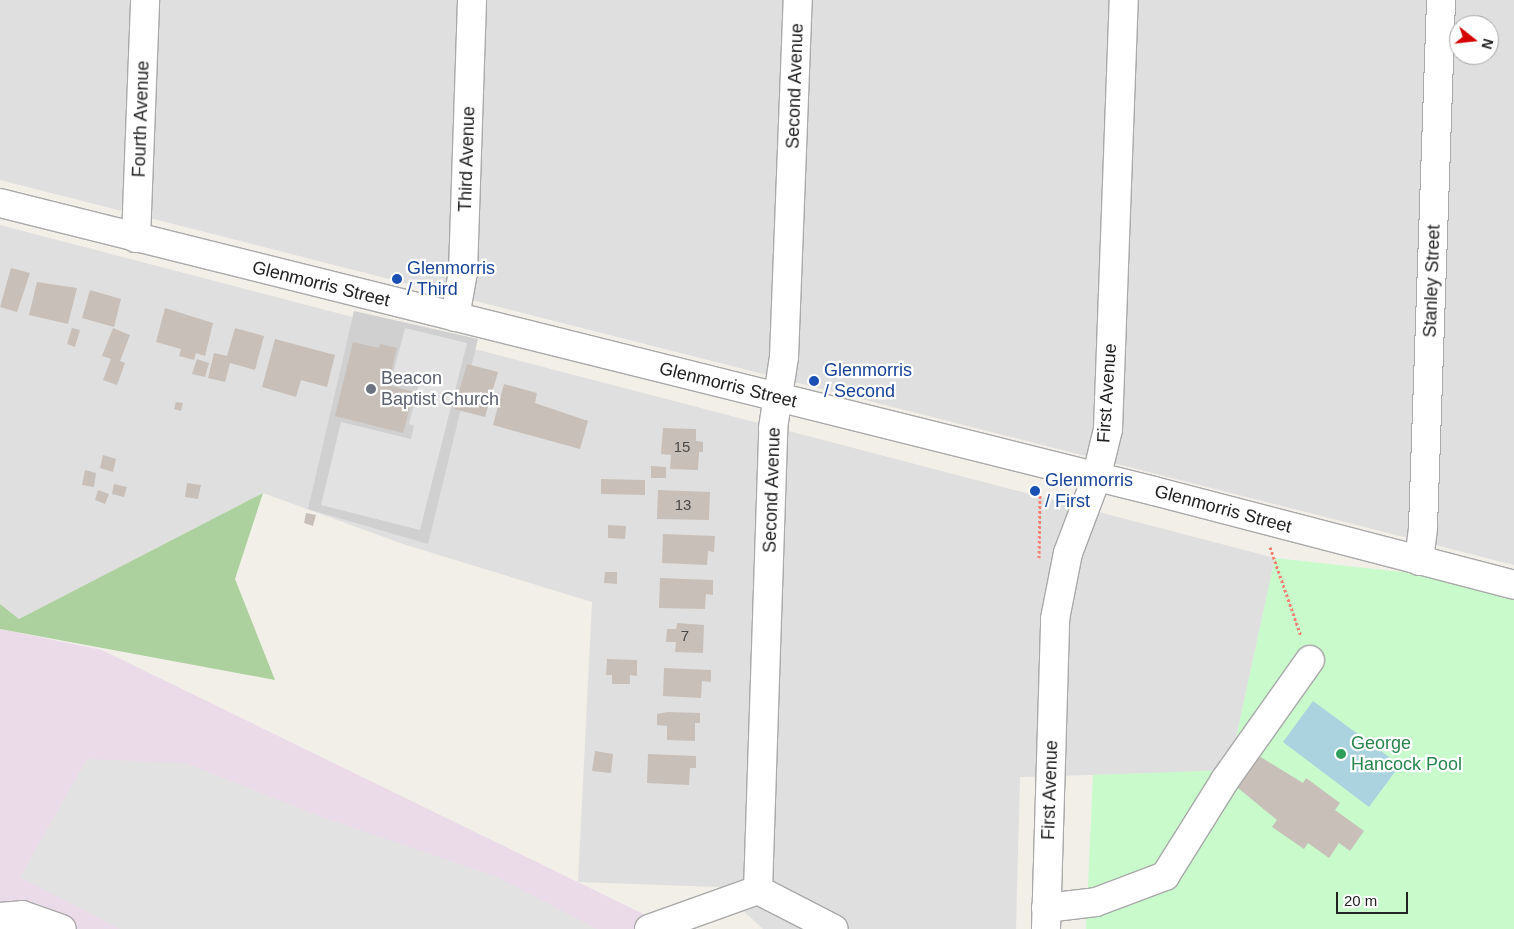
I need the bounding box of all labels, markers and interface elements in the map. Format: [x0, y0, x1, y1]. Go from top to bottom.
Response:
north arrow [1449, 15, 1499, 65]
street label: Second Avenue [782, 22, 808, 150]
text: N [1478, 37, 1497, 51]
street label: Fourth Avenue [128, 60, 154, 178]
street label: Third Avenue [454, 105, 480, 213]
street label: Stanley Street [1419, 224, 1445, 338]
street label: Glenmorris Street [250, 256, 392, 312]
place label: Glenmorris / Third [407, 258, 495, 300]
marker: Glenmorris / Third [391, 273, 403, 285]
street label: First Avenue [1093, 342, 1121, 444]
street label: Glenmorris Street [657, 357, 799, 413]
place label: Glenmorris / Second [824, 360, 912, 402]
place label: Beacon Baptist Church [381, 368, 499, 410]
marker: Glenmorris / Second [808, 375, 820, 387]
marker: Beacon Baptist Church [365, 383, 377, 395]
street label: Second Avenue [759, 426, 785, 554]
house number: 15 [674, 438, 690, 456]
place label: Glenmorris / First [1045, 470, 1133, 512]
street label: Glenmorris Street [1152, 480, 1294, 538]
marker: Glenmorris / First [1029, 485, 1041, 497]
house number: 13 [675, 496, 691, 514]
house number: 7 [681, 627, 689, 645]
place label: George Hancock Pool [1351, 733, 1462, 776]
street label: First Avenue [1037, 739, 1063, 841]
marker: George Hancock Pool [1335, 748, 1347, 760]
scale bar [1339, 882, 1412, 914]
text: 20 m [1344, 892, 1377, 909]

